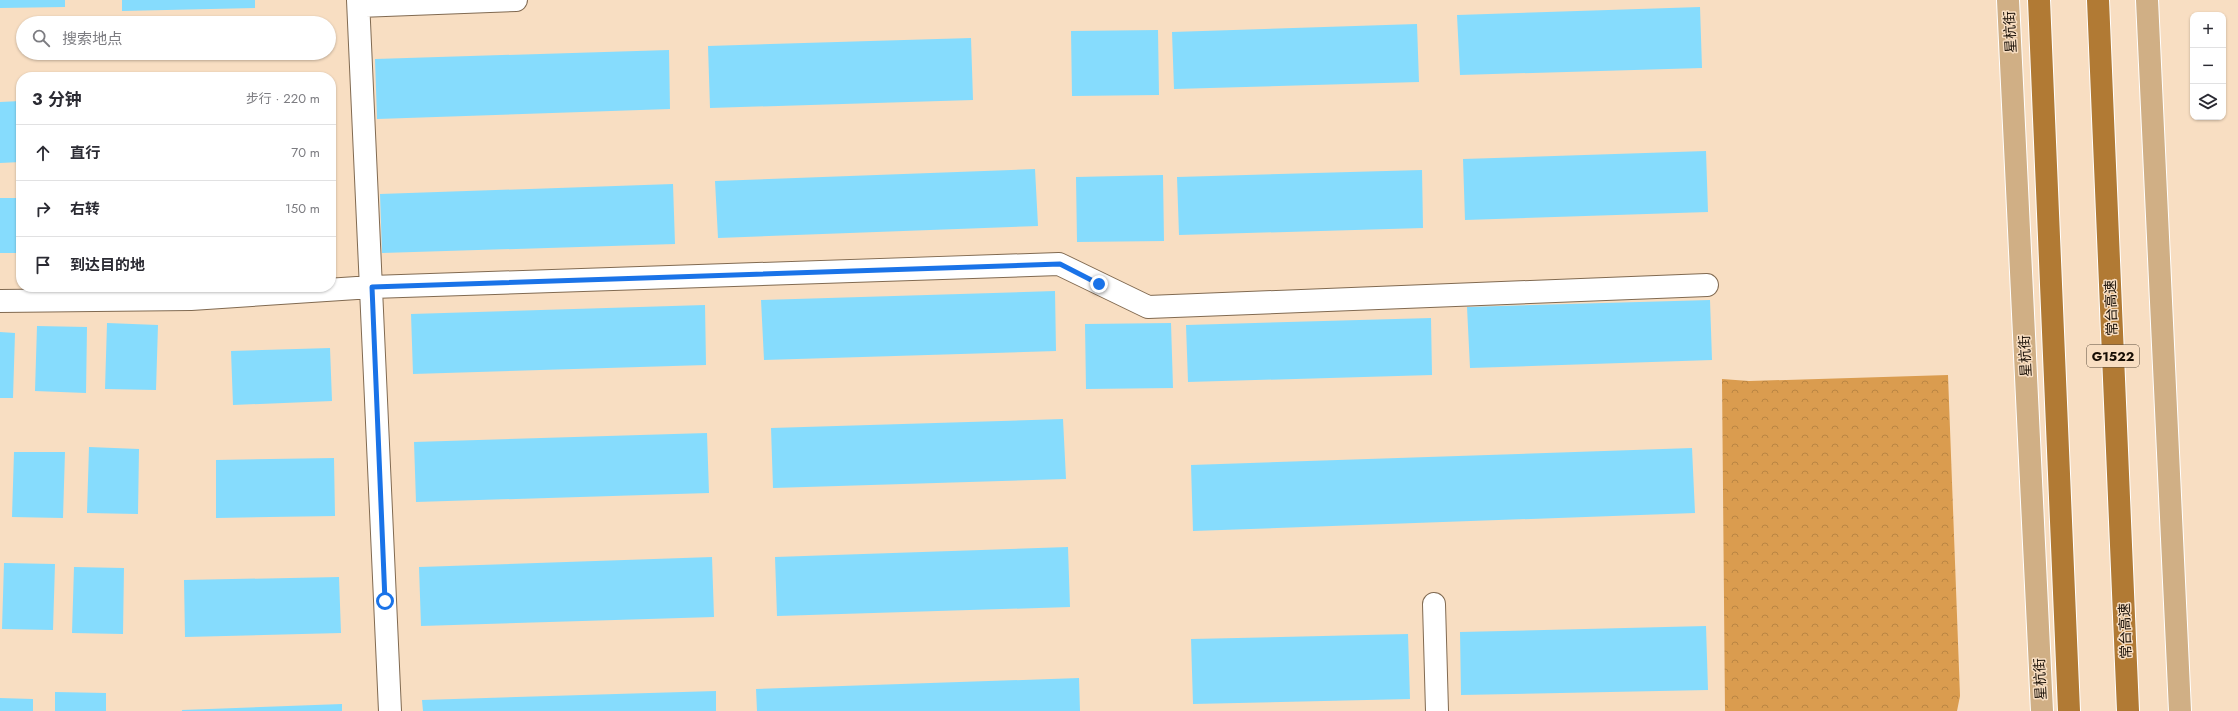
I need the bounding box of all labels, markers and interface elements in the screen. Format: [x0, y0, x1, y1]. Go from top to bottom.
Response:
street label: 星杭街 [1999, 11, 2021, 53]
map controls [2190, 12, 2226, 120]
button: + [2190, 12, 2226, 48]
search box [16, 16, 336, 60]
icon: search [30, 27, 52, 49]
text: 搜索地点 [62, 28, 122, 50]
button: − [2190, 48, 2226, 84]
button: layers [2190, 84, 2226, 120]
text: 3 分钟 [32, 87, 82, 111]
text: 步行 · 220 m [246, 89, 320, 108]
icon: ahead [32, 142, 54, 164]
text: 直行 [70, 142, 100, 164]
text: 70 m [291, 143, 320, 162]
icon: right [32, 198, 54, 220]
text: 右转 [70, 198, 100, 220]
text: 150 m [285, 199, 320, 218]
icon: arrive [32, 254, 54, 276]
text: 到达目的地 [70, 254, 145, 276]
route end [1090, 275, 1108, 293]
street label: 常台高速 [2100, 280, 2122, 336]
street label: 星杭街 [2014, 335, 2036, 377]
road number: G1522 [2087, 345, 2139, 367]
route start [376, 592, 394, 610]
street label: 常台高速 [2114, 603, 2136, 659]
street label: 星杭街 [2029, 658, 2051, 700]

